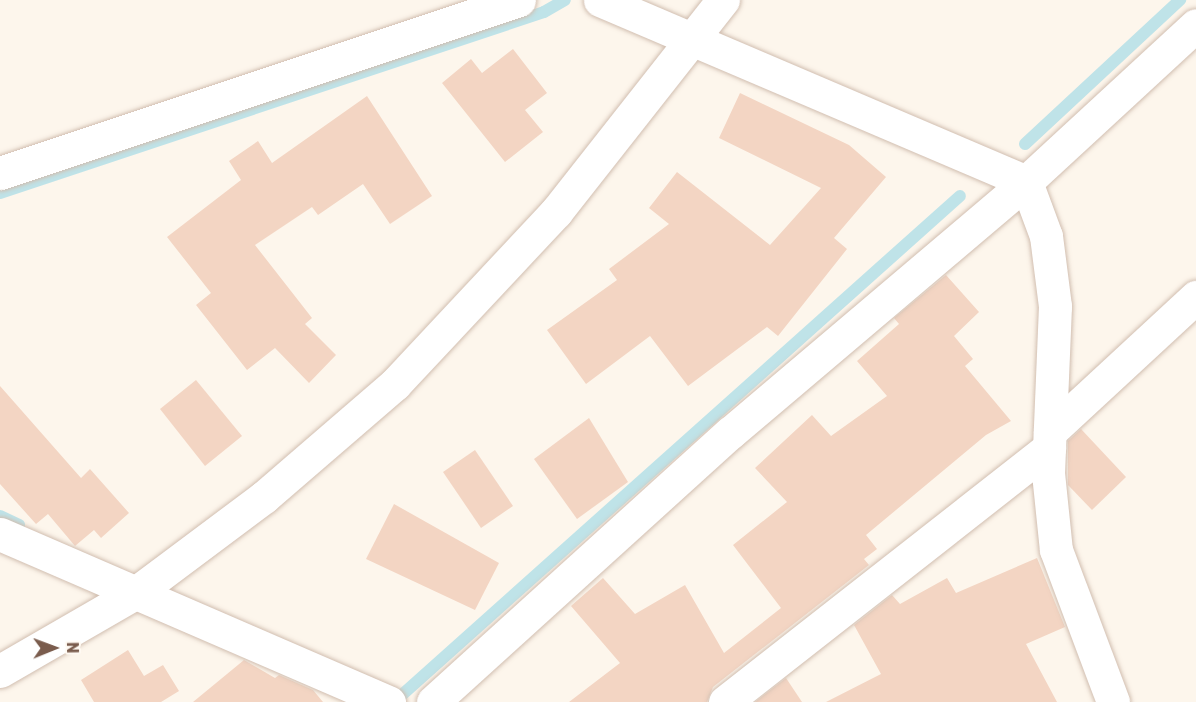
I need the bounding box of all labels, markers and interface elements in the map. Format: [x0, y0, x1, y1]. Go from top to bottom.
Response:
north arrow [24, 618, 84, 678]
text: N [63, 642, 82, 654]

